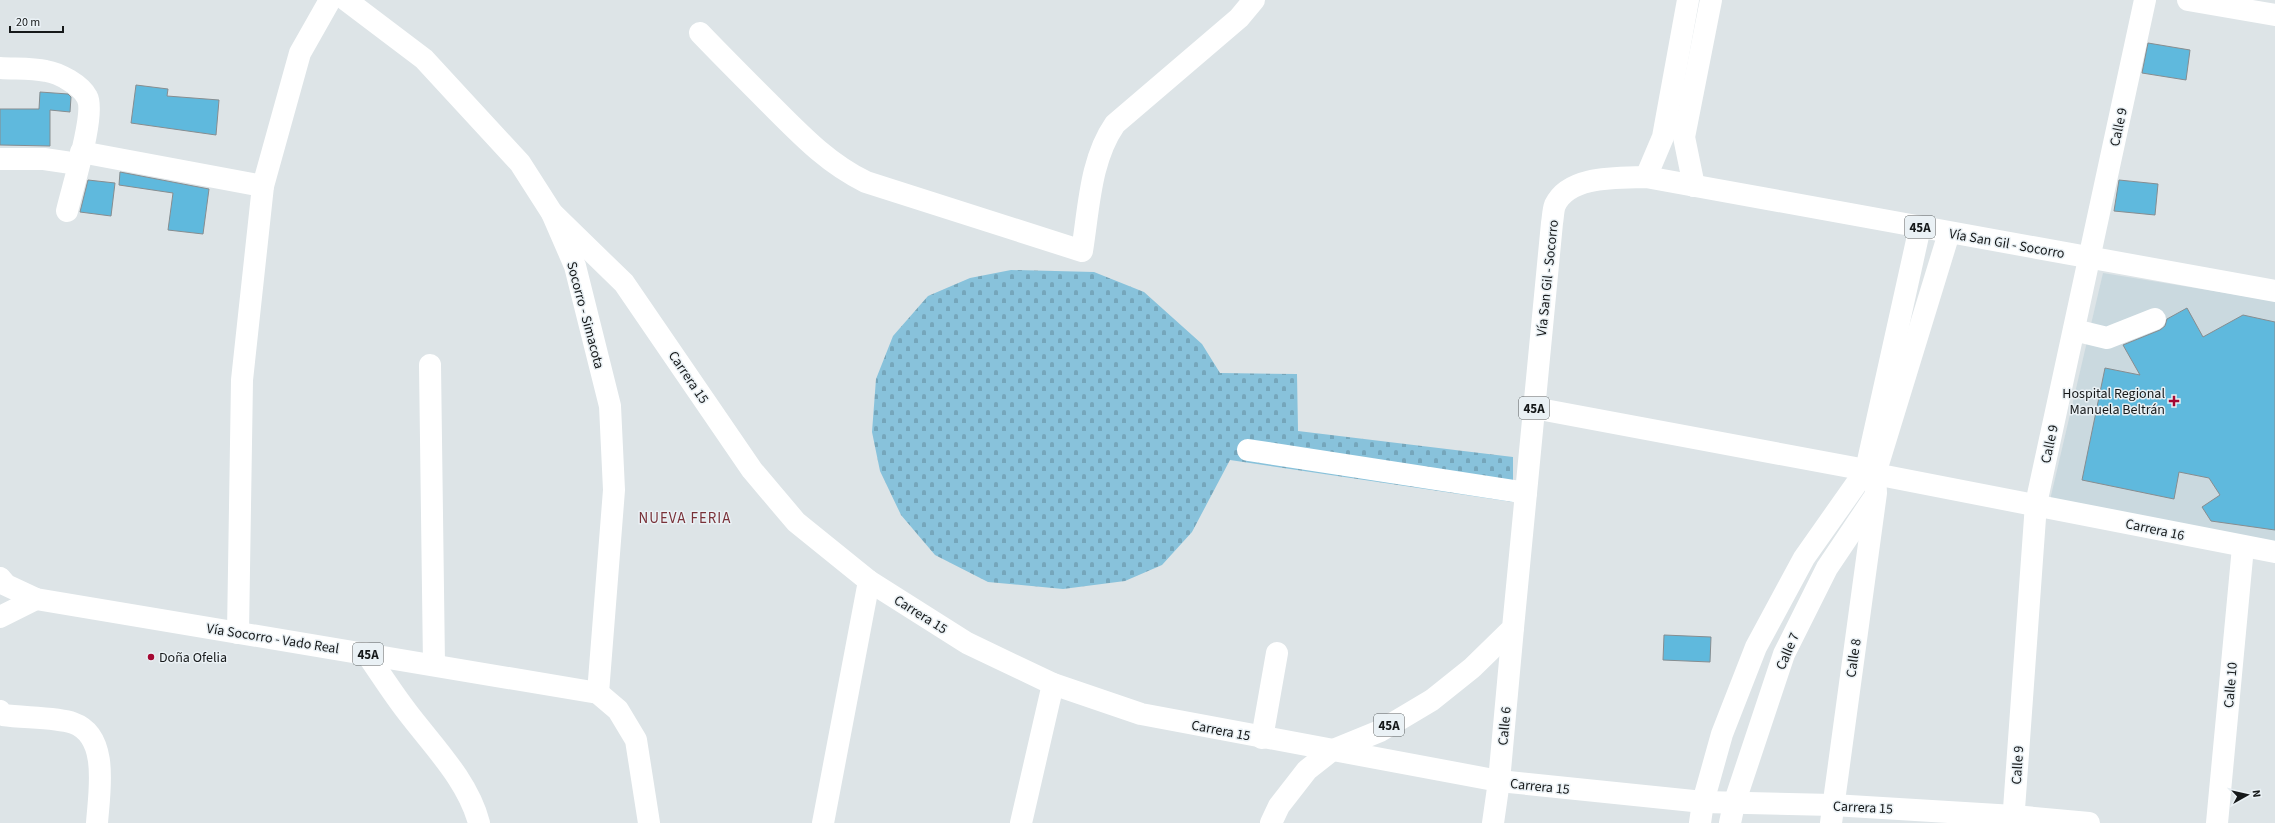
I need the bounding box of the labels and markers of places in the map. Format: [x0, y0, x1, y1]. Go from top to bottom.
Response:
place label: Hospital Regional Manuela Beltrán [2062, 384, 2165, 420]
marker: Hospital Regional Manuela Beltrán [2168, 395, 2180, 407]
place label: Doña Ofelia [159, 648, 227, 668]
marker: Doña Ofelia [146, 652, 156, 662]

